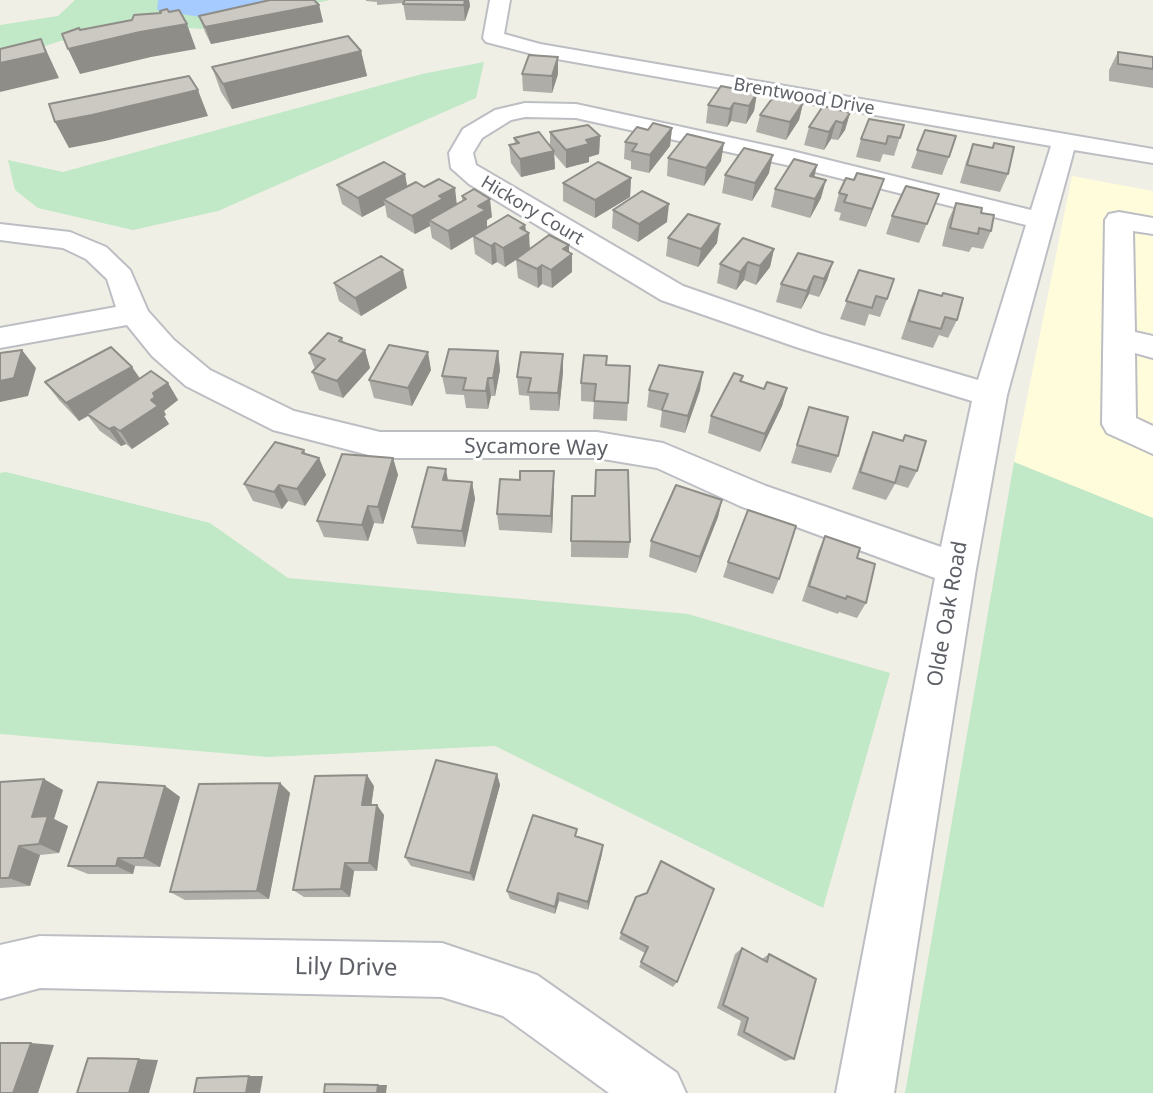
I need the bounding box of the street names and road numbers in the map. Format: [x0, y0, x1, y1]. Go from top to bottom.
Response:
street label: Brentwood Drive [732, 74, 876, 120]
street label: Hickory Court [477, 172, 587, 250]
street label: Sycamore Way [464, 434, 608, 462]
street label: Olde Oak Road [923, 539, 973, 689]
street label: Lily Drive [294, 953, 398, 983]

